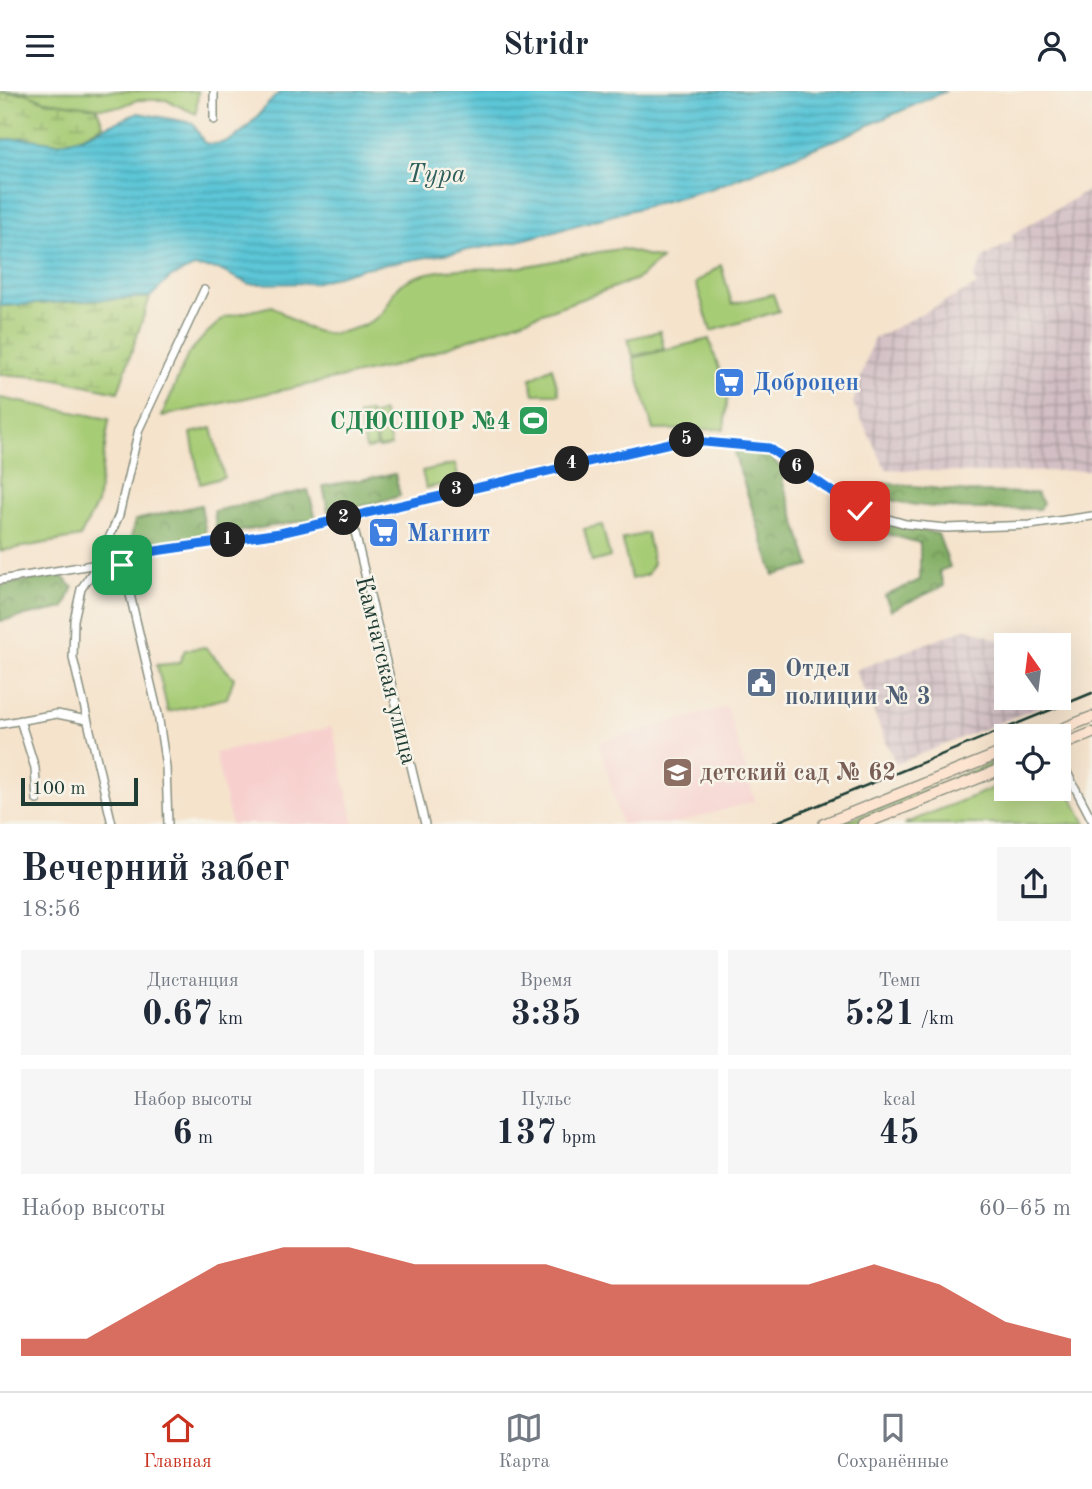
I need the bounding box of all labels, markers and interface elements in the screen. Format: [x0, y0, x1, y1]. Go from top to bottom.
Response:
icon: menu [21, 27, 59, 65]
icon: person [1033, 27, 1071, 65]
text: Stridr [503, 30, 589, 62]
water label: Тура [406, 162, 466, 188]
supermarket icon: Доброцен [713, 365, 747, 399]
place label: Доброцен [753, 372, 859, 396]
sports icon: СДЮСШОР №4 [517, 404, 551, 438]
place label: СДЮСШОР №4 [330, 411, 511, 435]
pin: 5 [670, 423, 704, 457]
text: 5 [681, 430, 692, 449]
pin: 4 [554, 447, 590, 481]
pin: 6 [780, 449, 814, 485]
text: 4 [566, 454, 577, 473]
text: 6 [791, 457, 802, 476]
pin: 3 [440, 473, 475, 507]
text: 3 [451, 480, 462, 499]
pin [830, 481, 890, 541]
icon: check [841, 492, 879, 530]
pin: 2 [326, 501, 362, 535]
text: 2 [338, 508, 349, 527]
supermarket icon: Магнит [367, 516, 401, 550]
pin: 1 [210, 523, 246, 557]
place label: Магнит [407, 523, 490, 547]
text: 1 [222, 530, 233, 549]
pin [92, 535, 152, 595]
icon: arrive [103, 546, 141, 584]
street label: Камчатская улица [350, 574, 420, 767]
north arrow [994, 633, 1071, 711]
map controls [994, 633, 1071, 801]
place label: Отдел полиции № 3 [785, 658, 931, 710]
public building icon: Отдел полиции № 3 [745, 665, 779, 699]
button: locate [994, 724, 1071, 801]
school or university icon: детский сад № 62 [660, 755, 694, 789]
place label: детский сад № 62 [700, 762, 896, 786]
scale bar [21, 775, 138, 807]
text: 100 m [32, 780, 85, 799]
button: share [997, 847, 1071, 921]
text: Вечерний забег [21, 851, 290, 889]
text: 18:56 [21, 898, 81, 921]
text: Дистанция [147, 972, 239, 991]
text: Время [520, 972, 572, 991]
text: Темп [878, 972, 921, 991]
text: 0.67 [142, 997, 213, 1032]
text: 3:35 [511, 997, 581, 1032]
text: 5:21 [845, 997, 915, 1032]
text: km [213, 1010, 243, 1029]
text: /km [915, 1010, 954, 1029]
text: Набор высоты [133, 1091, 252, 1110]
text: Пульс [521, 1091, 571, 1110]
text: kcal [883, 1091, 916, 1110]
text: 6 [172, 1116, 193, 1151]
text: 137 [496, 1116, 556, 1151]
text: 45 [879, 1116, 920, 1151]
text: m [193, 1129, 213, 1148]
text: bpm [556, 1129, 596, 1148]
text: Набор высоты [21, 1197, 165, 1220]
text: 60–65 m [979, 1197, 1071, 1220]
tab: Главная [143, 1409, 212, 1474]
tab: Карта [498, 1409, 550, 1474]
tab: Сохранённые [837, 1409, 949, 1474]

